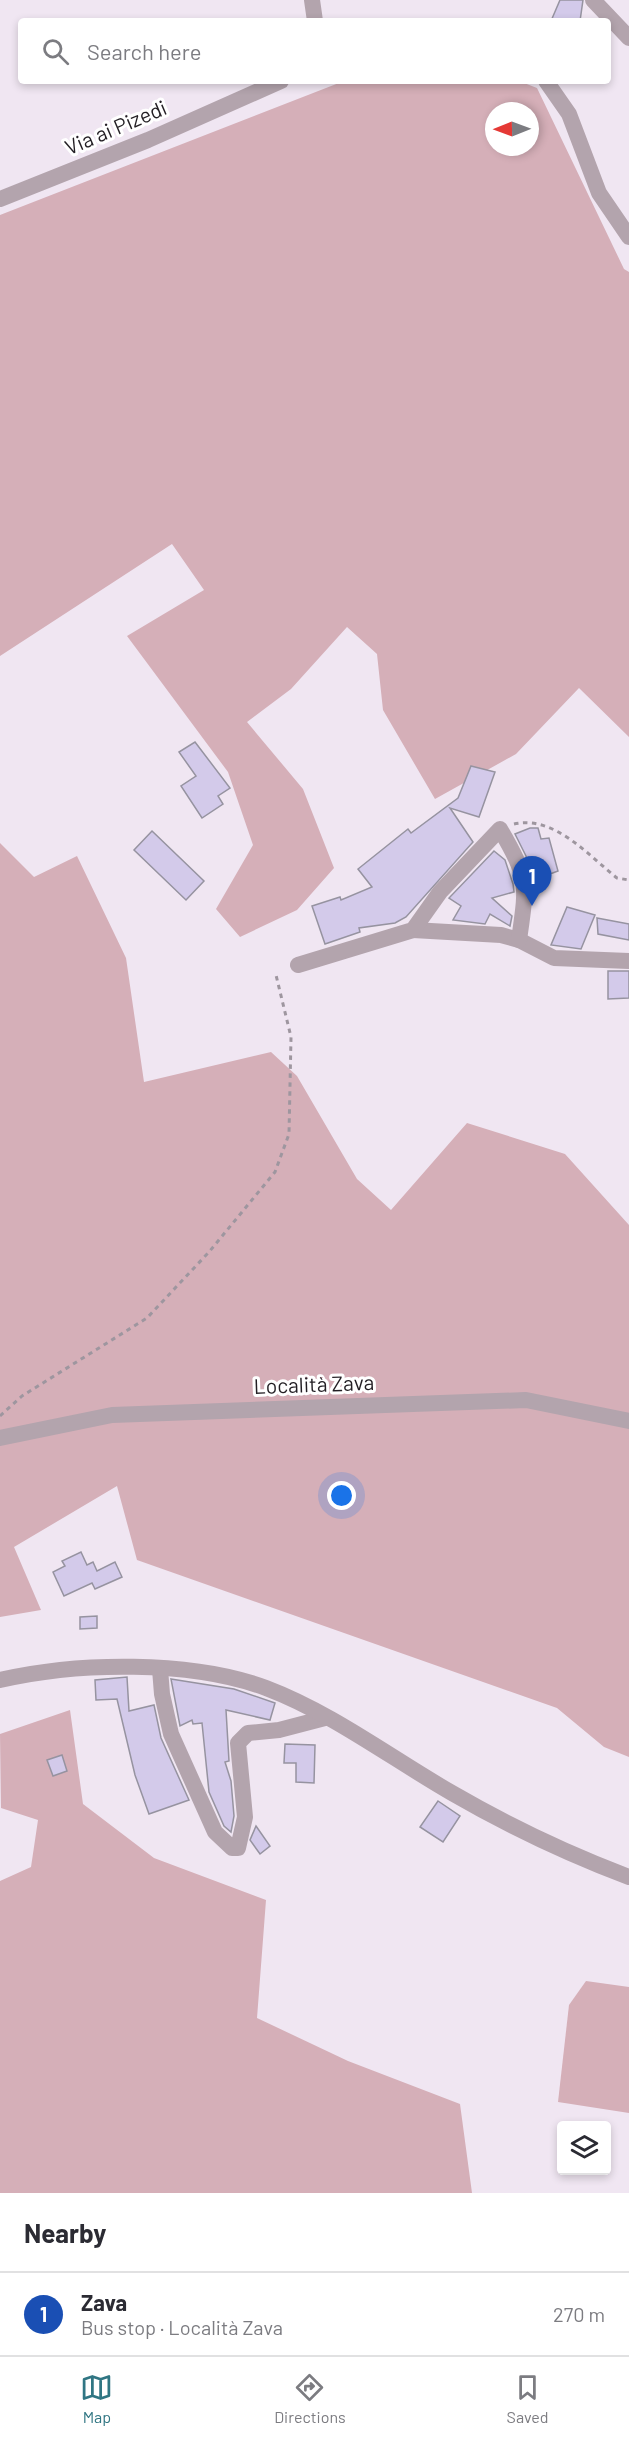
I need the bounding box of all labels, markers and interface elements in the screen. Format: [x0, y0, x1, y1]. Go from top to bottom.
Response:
search box [18, 18, 611, 84]
icon: search [39, 35, 72, 68]
text: Search here [87, 38, 201, 64]
street label: Via ai Pizedi [61, 94, 170, 159]
north arrow [485, 102, 539, 156]
pin: 1 [512, 856, 552, 906]
street label: Località Zava [253, 1369, 375, 1398]
your location [327, 1481, 356, 1510]
map controls [557, 2121, 611, 2175]
button: layers [557, 2121, 611, 2175]
text: Nearby [24, 2217, 106, 2248]
text: Zava [81, 2289, 127, 2315]
text: 1 [40, 2302, 47, 2326]
text: 270 m [553, 2302, 605, 2326]
text: Bus stop · Località Zava [81, 2315, 283, 2339]
tab: Map [80, 2371, 113, 2426]
tab: Directions [274, 2371, 346, 2426]
tab: Saved [507, 2371, 549, 2426]

